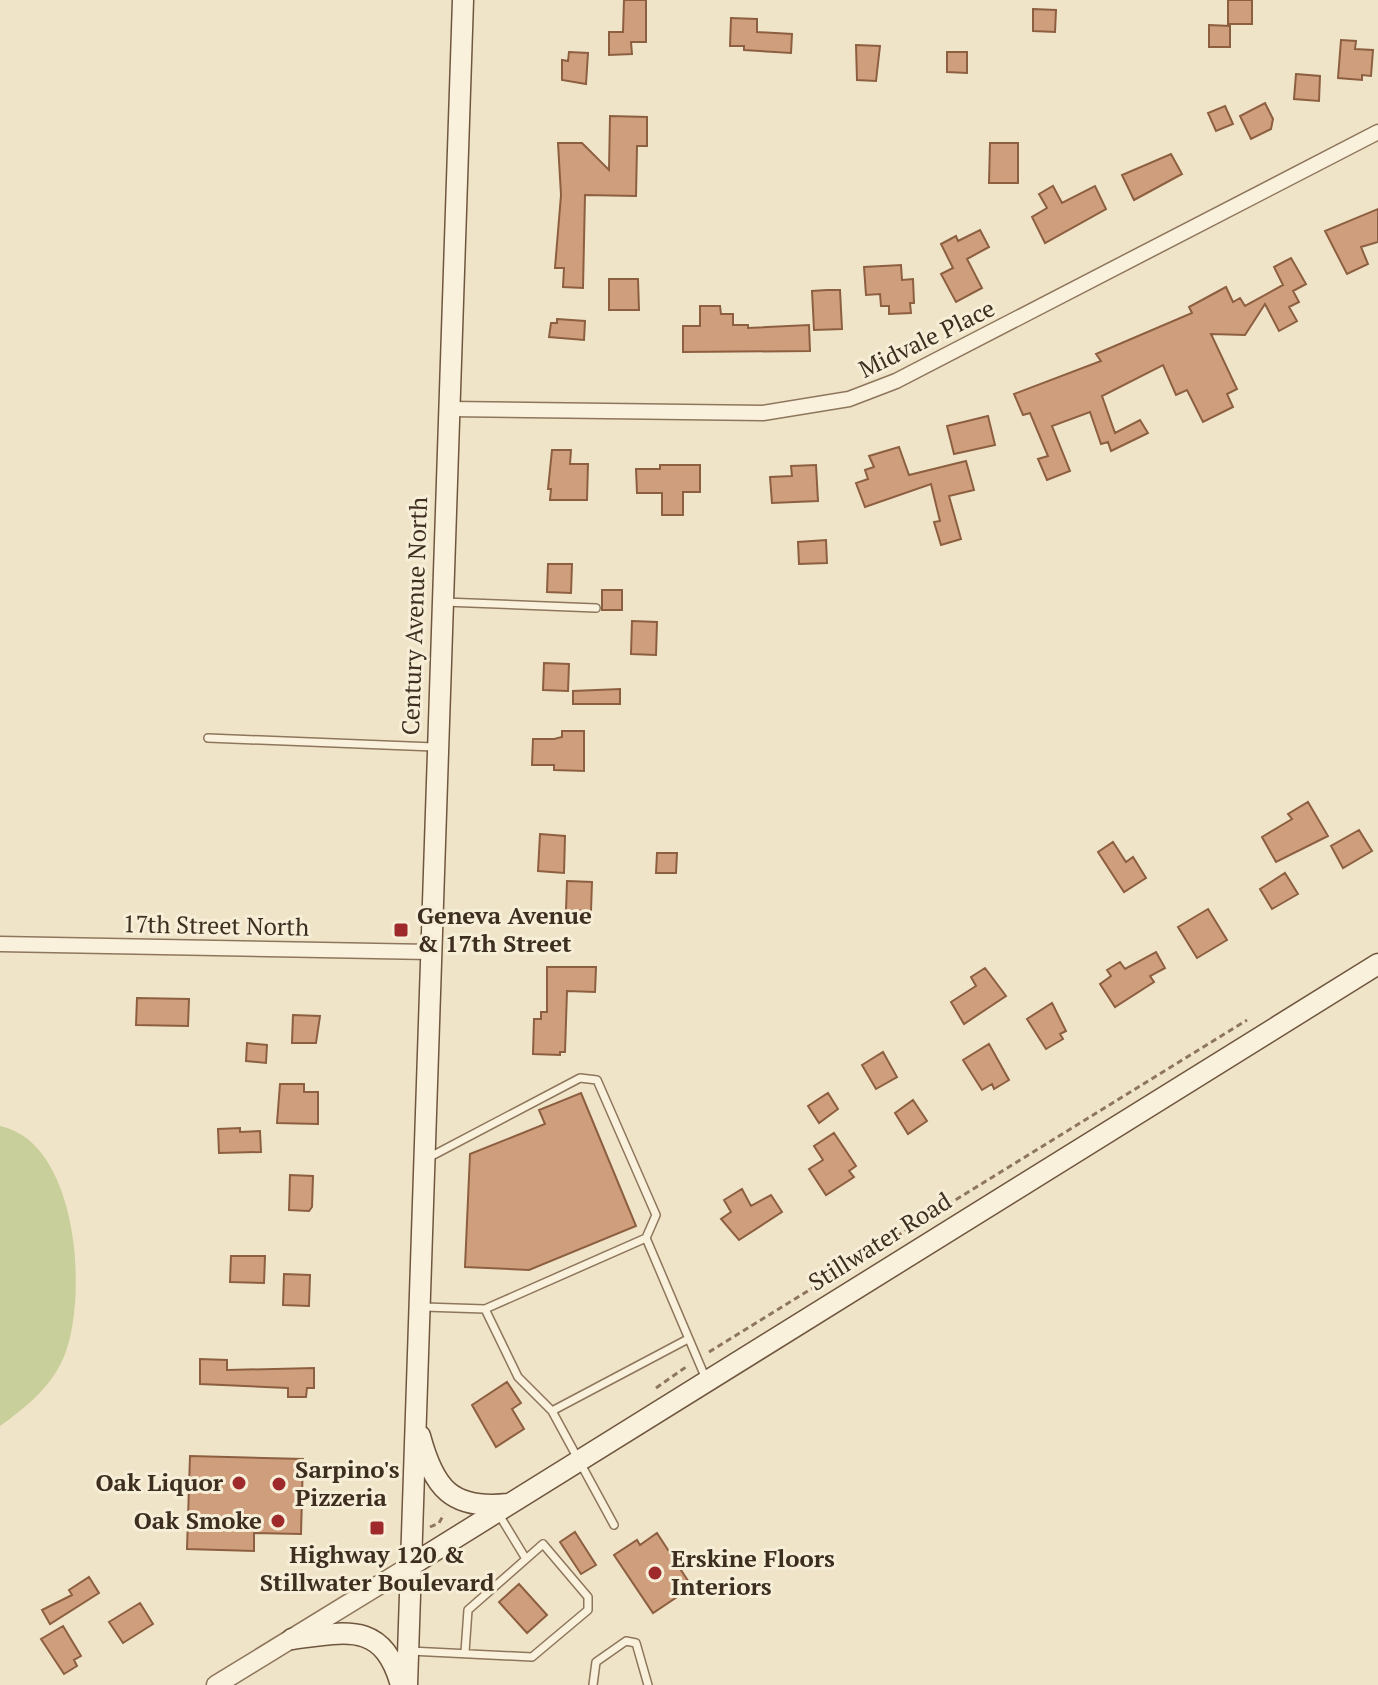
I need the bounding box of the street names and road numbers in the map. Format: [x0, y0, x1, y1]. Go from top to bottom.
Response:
street label: Midvale Place [853, 291, 1000, 385]
street label: Century Avenue North [394, 496, 434, 736]
street label: 17th Street North [123, 907, 309, 943]
street label: Stillwater Road [802, 1184, 957, 1298]

